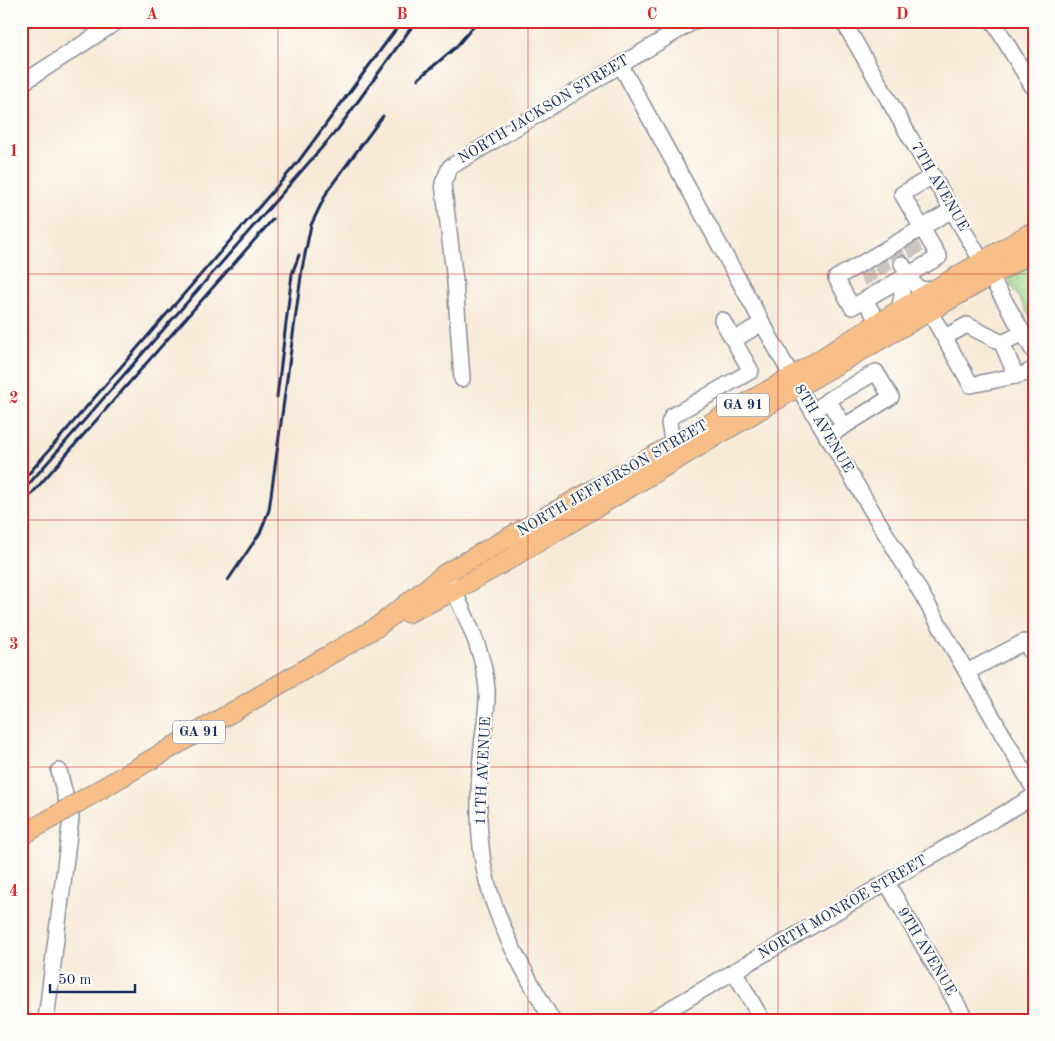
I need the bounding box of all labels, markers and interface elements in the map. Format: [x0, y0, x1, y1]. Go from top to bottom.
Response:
text: A [146, 7, 158, 23]
text: B [396, 7, 408, 23]
text: C [647, 7, 657, 23]
text: D [896, 7, 908, 23]
street label: NORTH JACKSON STREET [456, 53, 632, 167]
street label: 7TH AVENUE [908, 140, 970, 234]
text: 1 [9, 144, 19, 160]
street label: 8TH AVENUE [791, 382, 855, 476]
text: 2 [9, 391, 19, 407]
road number: GA 91 [717, 394, 769, 416]
street label: NORTH JEFFERSON STREET [515, 418, 711, 540]
text: 3 [9, 637, 19, 653]
street label: 11TH AVENUE [474, 716, 494, 826]
road number: GA 91 [173, 720, 225, 744]
street label: NORTH MONROE STREET [756, 853, 930, 963]
text: 4 [9, 884, 19, 900]
street label: 9TH AVENUE [894, 905, 958, 999]
scale bar [50, 961, 135, 993]
text: 50 m [58, 973, 92, 988]

